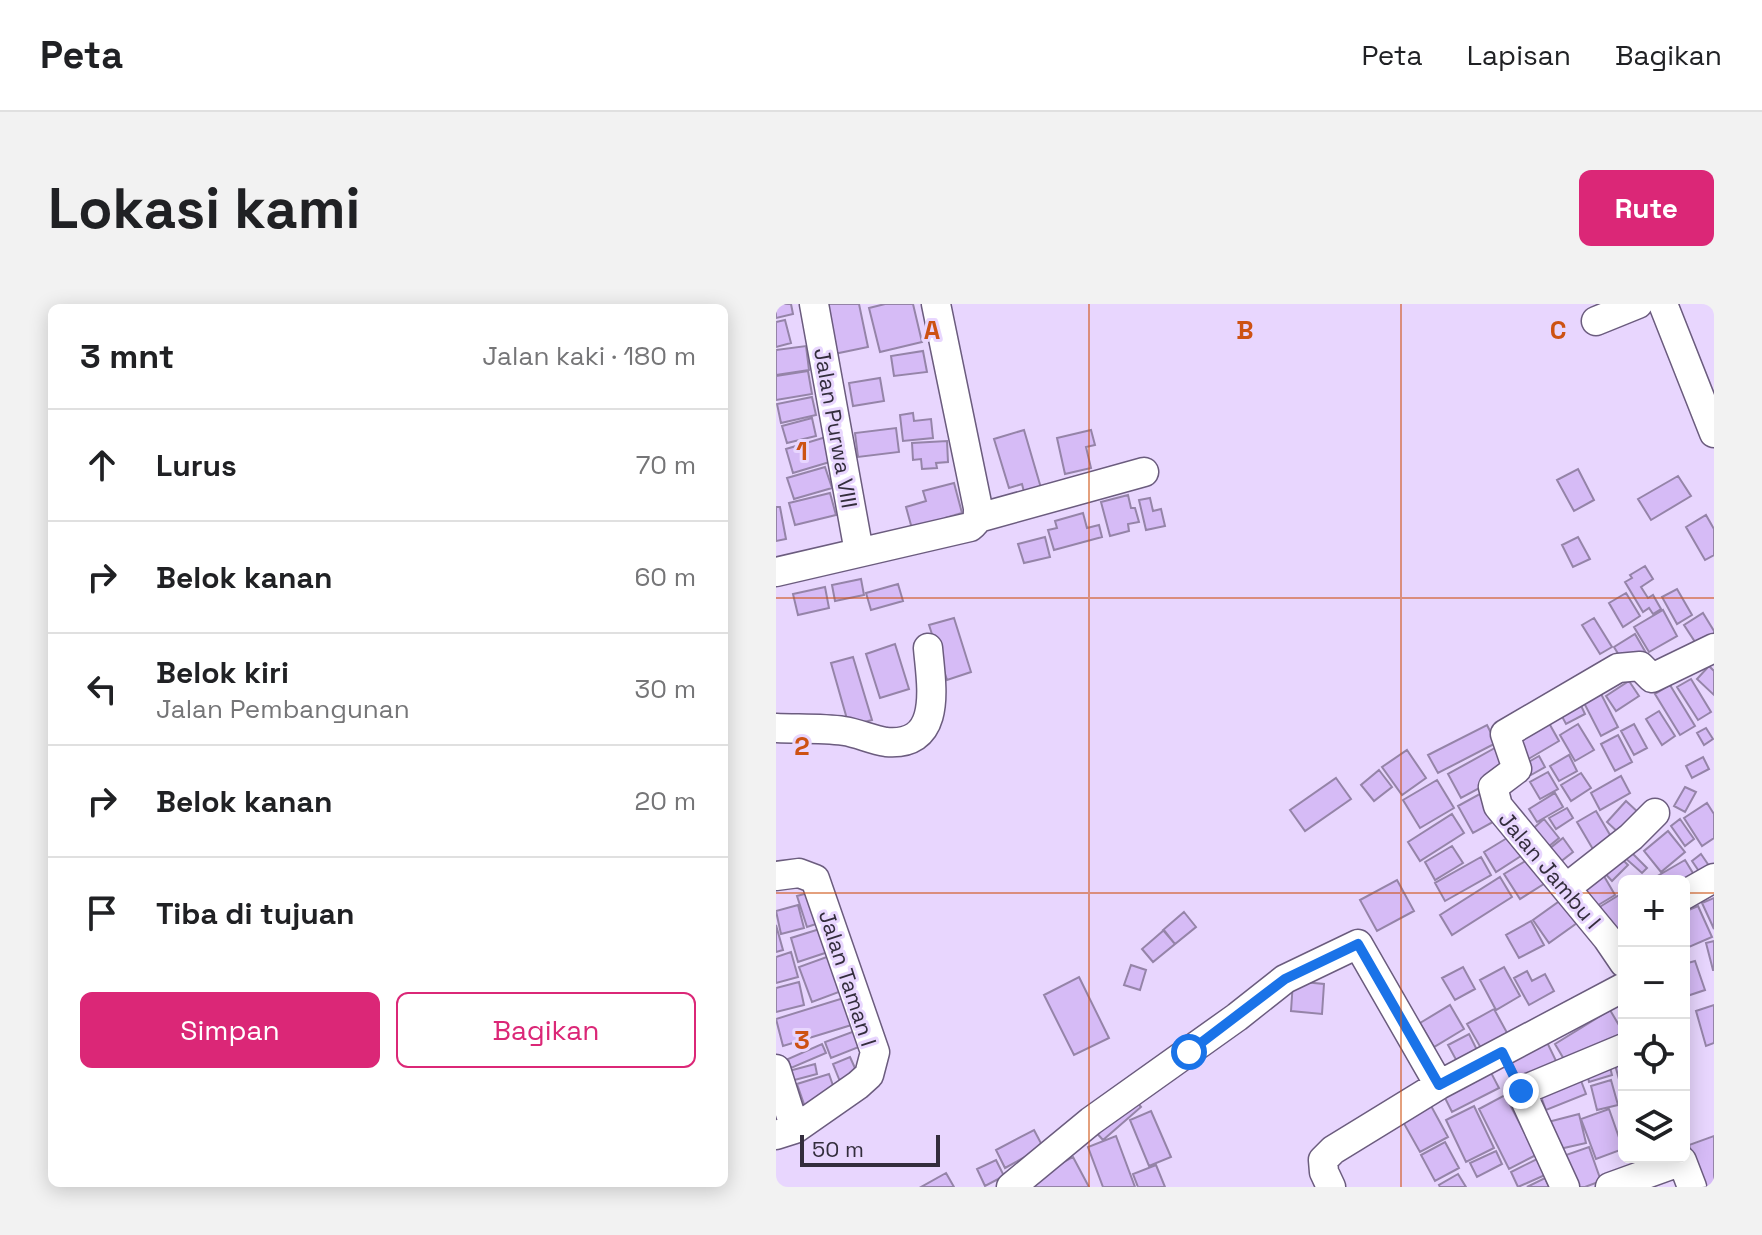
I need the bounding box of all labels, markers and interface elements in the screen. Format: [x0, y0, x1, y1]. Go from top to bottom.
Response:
text: Peta [40, 31, 123, 79]
text: Peta [1361, 37, 1423, 73]
text: Lapisan [1467, 37, 1571, 73]
text: Bagikan [1615, 37, 1722, 73]
button: Rute [1579, 170, 1714, 246]
text: Lokasi kami [48, 173, 360, 244]
text: A [924, 313, 941, 347]
text: B [1236, 313, 1254, 347]
text: C [1550, 313, 1566, 347]
text: 3 mnt [80, 335, 174, 378]
text: Jalan kaki · 180 m [482, 339, 696, 373]
street label: Jalan Purwa VIII [808, 346, 864, 510]
text: 1 [796, 434, 808, 468]
icon: ahead [80, 443, 124, 487]
text: Lurus [156, 446, 237, 485]
text: 70 m [636, 448, 696, 482]
icon: right [80, 555, 124, 599]
text: Belok kanan [156, 558, 332, 597]
text: 60 m [634, 560, 696, 594]
text: Belok kiri [156, 653, 289, 692]
icon: left [80, 667, 124, 711]
text: 30 m [635, 672, 696, 706]
text: Jalan Pembangunan [156, 692, 410, 726]
text: 2 [794, 729, 810, 763]
icon: right [80, 779, 124, 823]
text: Belok kanan [156, 782, 332, 821]
text: 20 m [635, 784, 696, 818]
street label: Jalan Jambu I [1493, 805, 1607, 935]
map controls [1618, 875, 1690, 1163]
button: + [1618, 875, 1690, 947]
icon: arrive [80, 891, 124, 935]
text: Tiba di tujuan [156, 894, 355, 933]
street label: Jalan Taman I [813, 906, 883, 1050]
button: − [1618, 947, 1690, 1019]
button: Simpan [80, 992, 380, 1068]
button: Bagikan [396, 992, 696, 1068]
button: locate [1618, 1019, 1690, 1091]
text: 3 [794, 1023, 810, 1057]
route start [1171, 1034, 1207, 1070]
route end [1503, 1073, 1539, 1109]
button: layers [1618, 1091, 1690, 1163]
scale bar [800, 1131, 940, 1167]
text: 50 m [812, 1135, 864, 1163]

